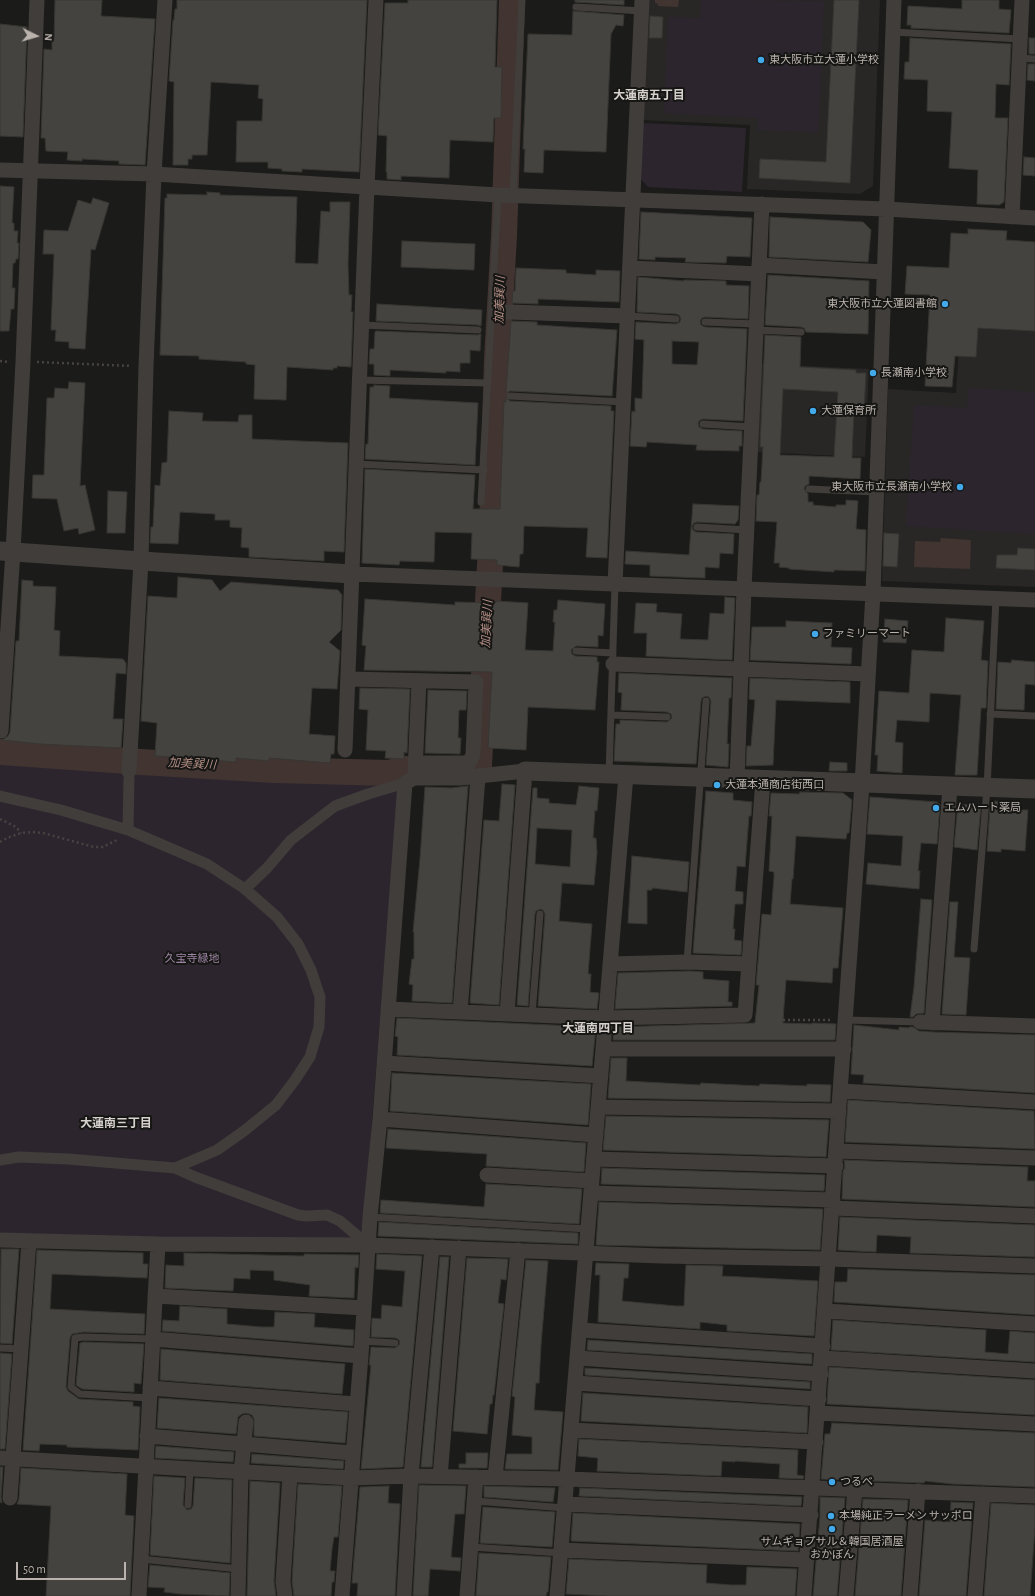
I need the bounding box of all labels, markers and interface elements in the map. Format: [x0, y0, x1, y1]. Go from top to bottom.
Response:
north arrow [16, 16, 56, 56]
text: N [43, 33, 54, 41]
place label: 東大阪市立大蓮小学校 [769, 53, 879, 67]
marker: 東大阪市立大蓮小学校 [756, 55, 766, 65]
district label: 大蓮南五丁目 [613, 88, 685, 102]
water label: 加美巽川 [492, 276, 508, 324]
place label: 東大阪市立大蓮図書館 [827, 297, 937, 311]
marker: 東大阪市立大蓮図書館 [940, 299, 950, 309]
place label: 長瀬南小学校 [881, 366, 947, 380]
marker: 長瀬南小学校 [868, 368, 878, 378]
place label: 大蓮保育所 [821, 404, 876, 418]
marker: 大蓮保育所 [808, 406, 818, 416]
place label: 東大阪市立長瀬南小学校 [831, 480, 952, 494]
marker: 東大阪市立長瀬南小学校 [955, 482, 965, 492]
water label: 加美巽川 [479, 600, 495, 648]
place label: ファミリーマート [823, 627, 911, 641]
marker: ファミリーマート [810, 629, 820, 639]
water label: 加美巽川 [168, 756, 216, 772]
place label: 大蓮本通商店街西口 [725, 778, 824, 792]
marker: 大蓮本通商店街西口 [712, 780, 722, 790]
place label: エムハート薬局 [944, 801, 1021, 815]
marker: エムハート薬局 [931, 803, 941, 813]
park label: 久宝寺緑地 [165, 952, 219, 966]
district label: 大蓮南四丁目 [562, 1021, 634, 1035]
district label: 大蓮南三丁目 [80, 1116, 152, 1130]
place label: つるべ [840, 1475, 873, 1489]
marker: つるべ [827, 1477, 837, 1487]
place label: 本場純正ラーメン サッポロ [839, 1509, 973, 1523]
marker: 本場純正ラーメン サッポロ [826, 1511, 836, 1521]
marker: サムギョプサル＆韓国居酒屋 おかぽん [827, 1524, 837, 1534]
place label: サムギョプサル＆韓国居酒屋 おかぽん [761, 1535, 903, 1561]
scale bar [18, 1554, 128, 1580]
text: 50 m [23, 1563, 46, 1575]

